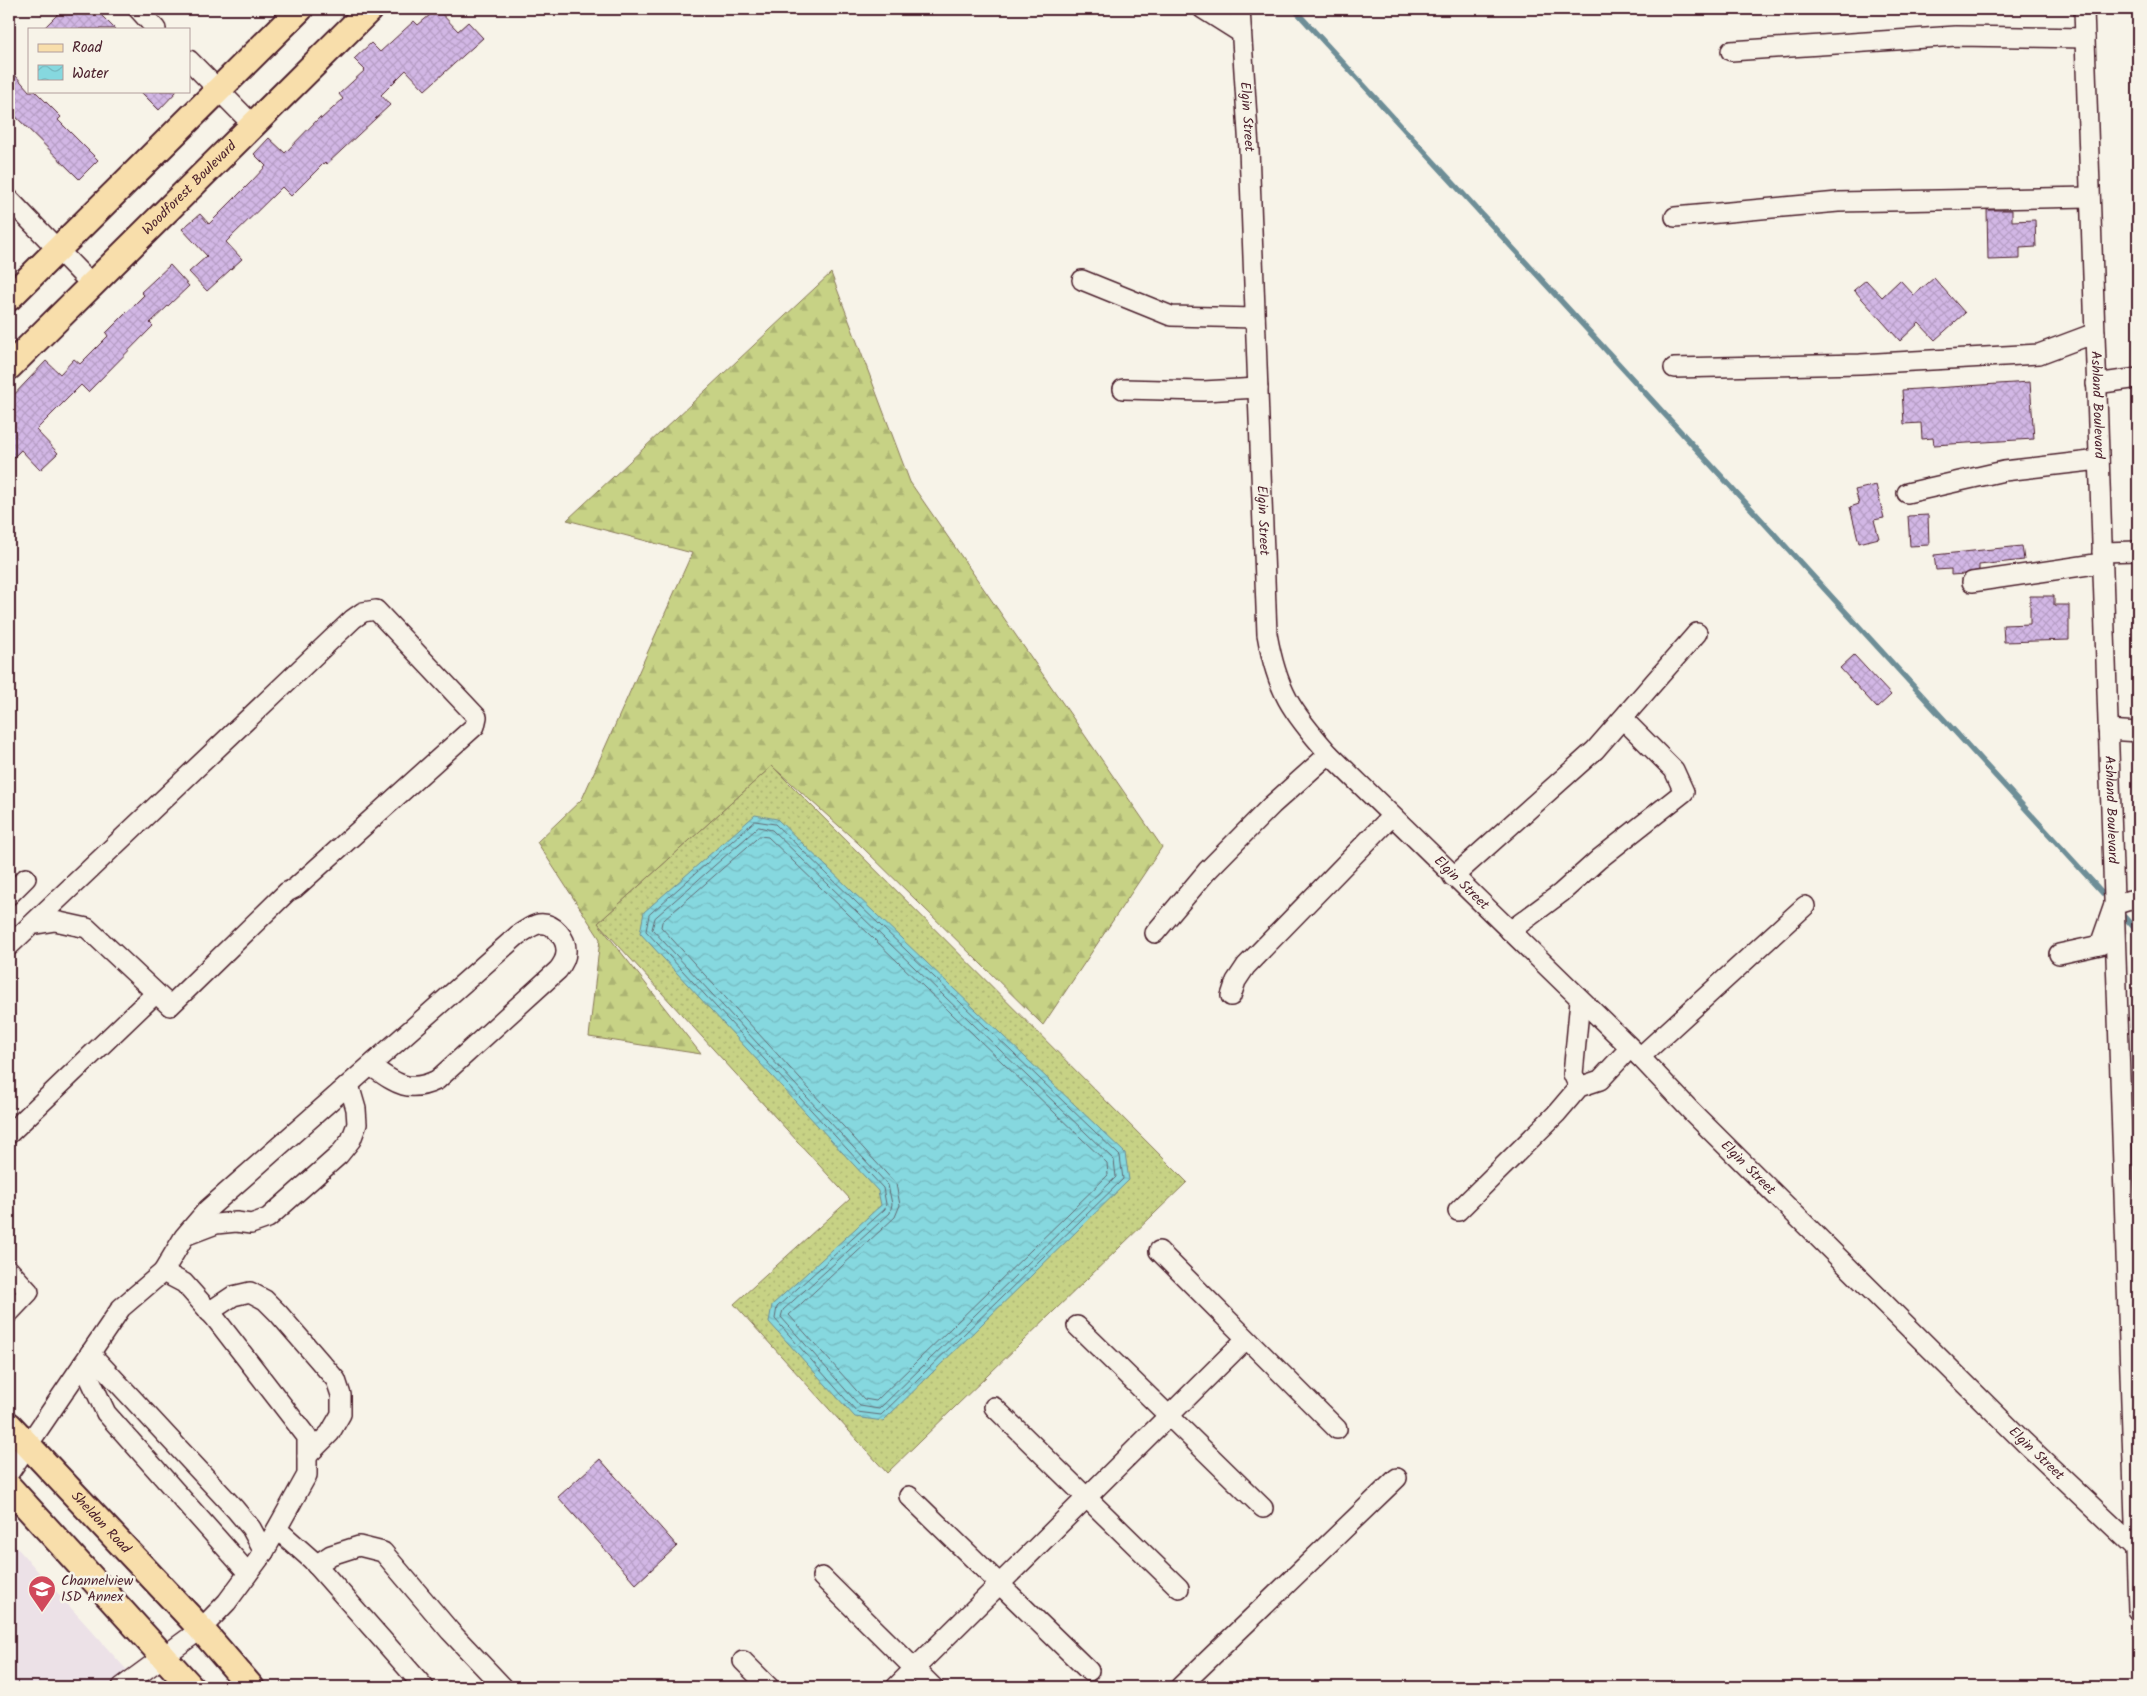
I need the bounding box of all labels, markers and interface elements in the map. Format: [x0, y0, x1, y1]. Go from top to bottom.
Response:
legend [28, 28, 190, 92]
text: Road [72, 36, 103, 60]
text: Water [72, 62, 109, 86]
street label: Elgin Street [1234, 81, 1260, 153]
street label: Woodforest Boulevard [137, 135, 243, 240]
street label: Ashland Boulevard [2085, 350, 2110, 460]
street label: Elgin Street [1250, 485, 1275, 557]
street label: Ashland Boulevard [2098, 755, 2124, 865]
street label: Elgin Street [1429, 851, 1495, 916]
street label: Elgin Street [1715, 1135, 1781, 1201]
street label: Elgin Street [2003, 1421, 2070, 1486]
street label: Sheldon Road [66, 1486, 137, 1560]
place label: Channelview ISD Annex [61, 1570, 134, 1608]
school or university icon: Channelview ISD Annex [27, 1574, 57, 1613]

